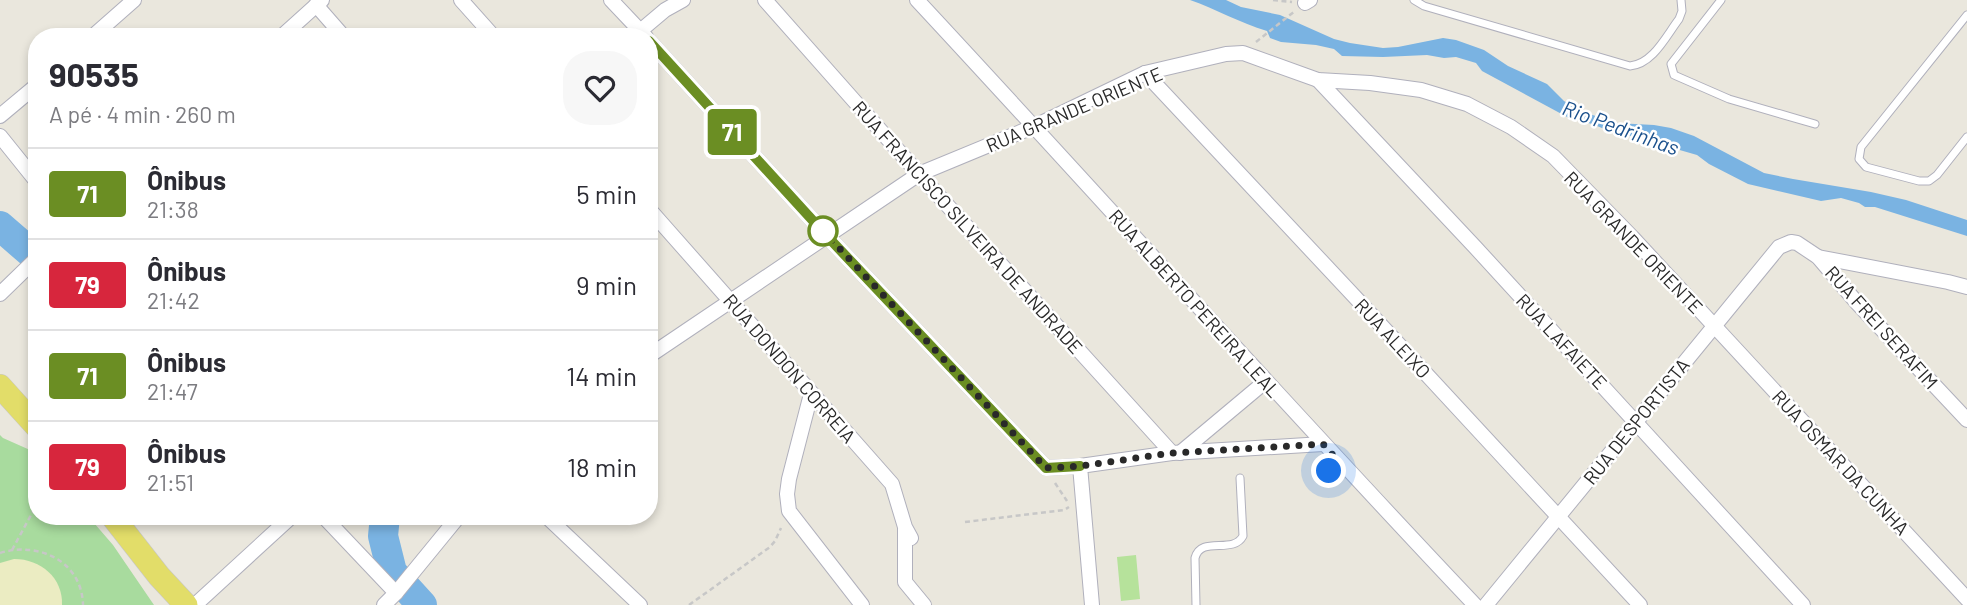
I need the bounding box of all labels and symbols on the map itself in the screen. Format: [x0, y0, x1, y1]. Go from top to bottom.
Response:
street label: RUA GRANDE ORIENTE [982, 61, 1166, 157]
water label: Rio Pedrinhas [1559, 94, 1683, 160]
street label: RUA FRANCISCO SILVEIRA DE ANDRADE [848, 96, 1088, 358]
line badge: 71 [700, 109, 764, 155]
street label: RUA GRANDE ORIENTE [1560, 166, 1708, 318]
street label: RUA ALBERTO PEREIRA LEAL [1104, 204, 1286, 402]
unlabelled marker [808, 216, 838, 246]
street label: RUA FREI SERAFIM [1821, 261, 1943, 393]
street label: RUA LAFAIETE [1512, 288, 1612, 394]
street label: RUA DONDON CORREIA [719, 289, 861, 447]
street label: RUA ALEIXO [1350, 293, 1436, 383]
street label: RUA DESPORTISTA [1578, 353, 1694, 489]
street label: RUA OSMAR DA CUNHA [1768, 385, 1914, 539]
your location [1311, 453, 1346, 488]

